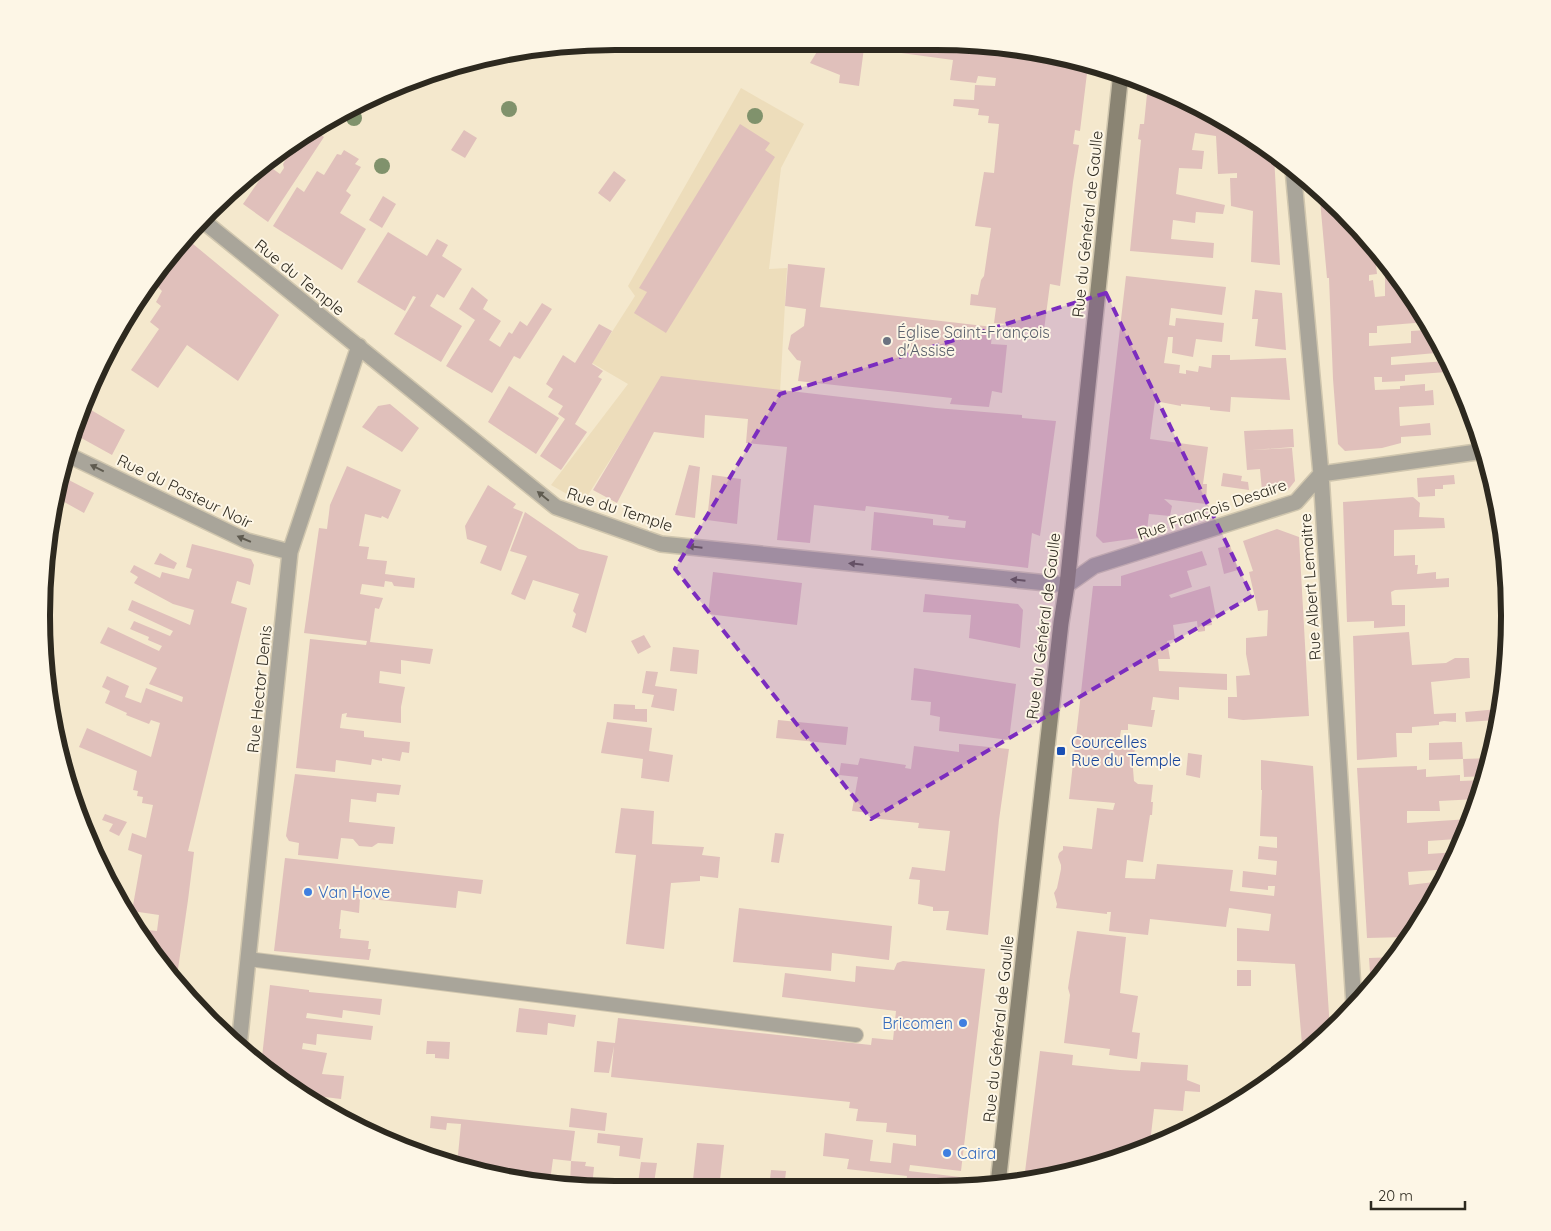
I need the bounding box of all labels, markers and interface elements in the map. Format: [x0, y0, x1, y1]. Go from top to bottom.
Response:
street label: Rue du Général de Gaulle [1067, 129, 1107, 319]
street label: Rue du Temple [251, 235, 349, 319]
place label: Église Saint-François d'Assise [897, 322, 1050, 360]
marker: Église Saint-François d'Assise [881, 335, 893, 347]
street label: Rue du Pasteur Noir [114, 450, 256, 532]
one-way arrow [90, 464, 104, 472]
street label: Rue François Desaire [1135, 474, 1289, 544]
street label: Rue du Temple [565, 482, 675, 536]
one-way arrow [536, 491, 549, 502]
street label: Rue Albert Lemaitre [1295, 513, 1325, 661]
street label: Rue du Général de Gaulle [1022, 531, 1064, 721]
one-way arrow [237, 534, 251, 542]
one-way arrow [686, 543, 702, 551]
one-way arrow [848, 559, 864, 567]
one-way arrow [1010, 576, 1026, 584]
street label: Rue Hector Denis [242, 624, 276, 754]
place label: Courcelles Rue du Temple [1071, 732, 1181, 770]
marker: Courcelles Rue du Temple [1055, 745, 1067, 757]
place label: Van Hove [318, 882, 390, 902]
marker: Van Hove [302, 886, 314, 898]
street label: Rue du Général de Gaulle [978, 934, 1018, 1124]
place label: Bricomen [882, 1013, 953, 1033]
marker: Bricomen [957, 1017, 969, 1029]
place label: Caira [957, 1143, 996, 1163]
marker: Caira [941, 1147, 953, 1159]
scale bar [1371, 1178, 1465, 1210]
text: 20 m [1378, 1186, 1413, 1205]

